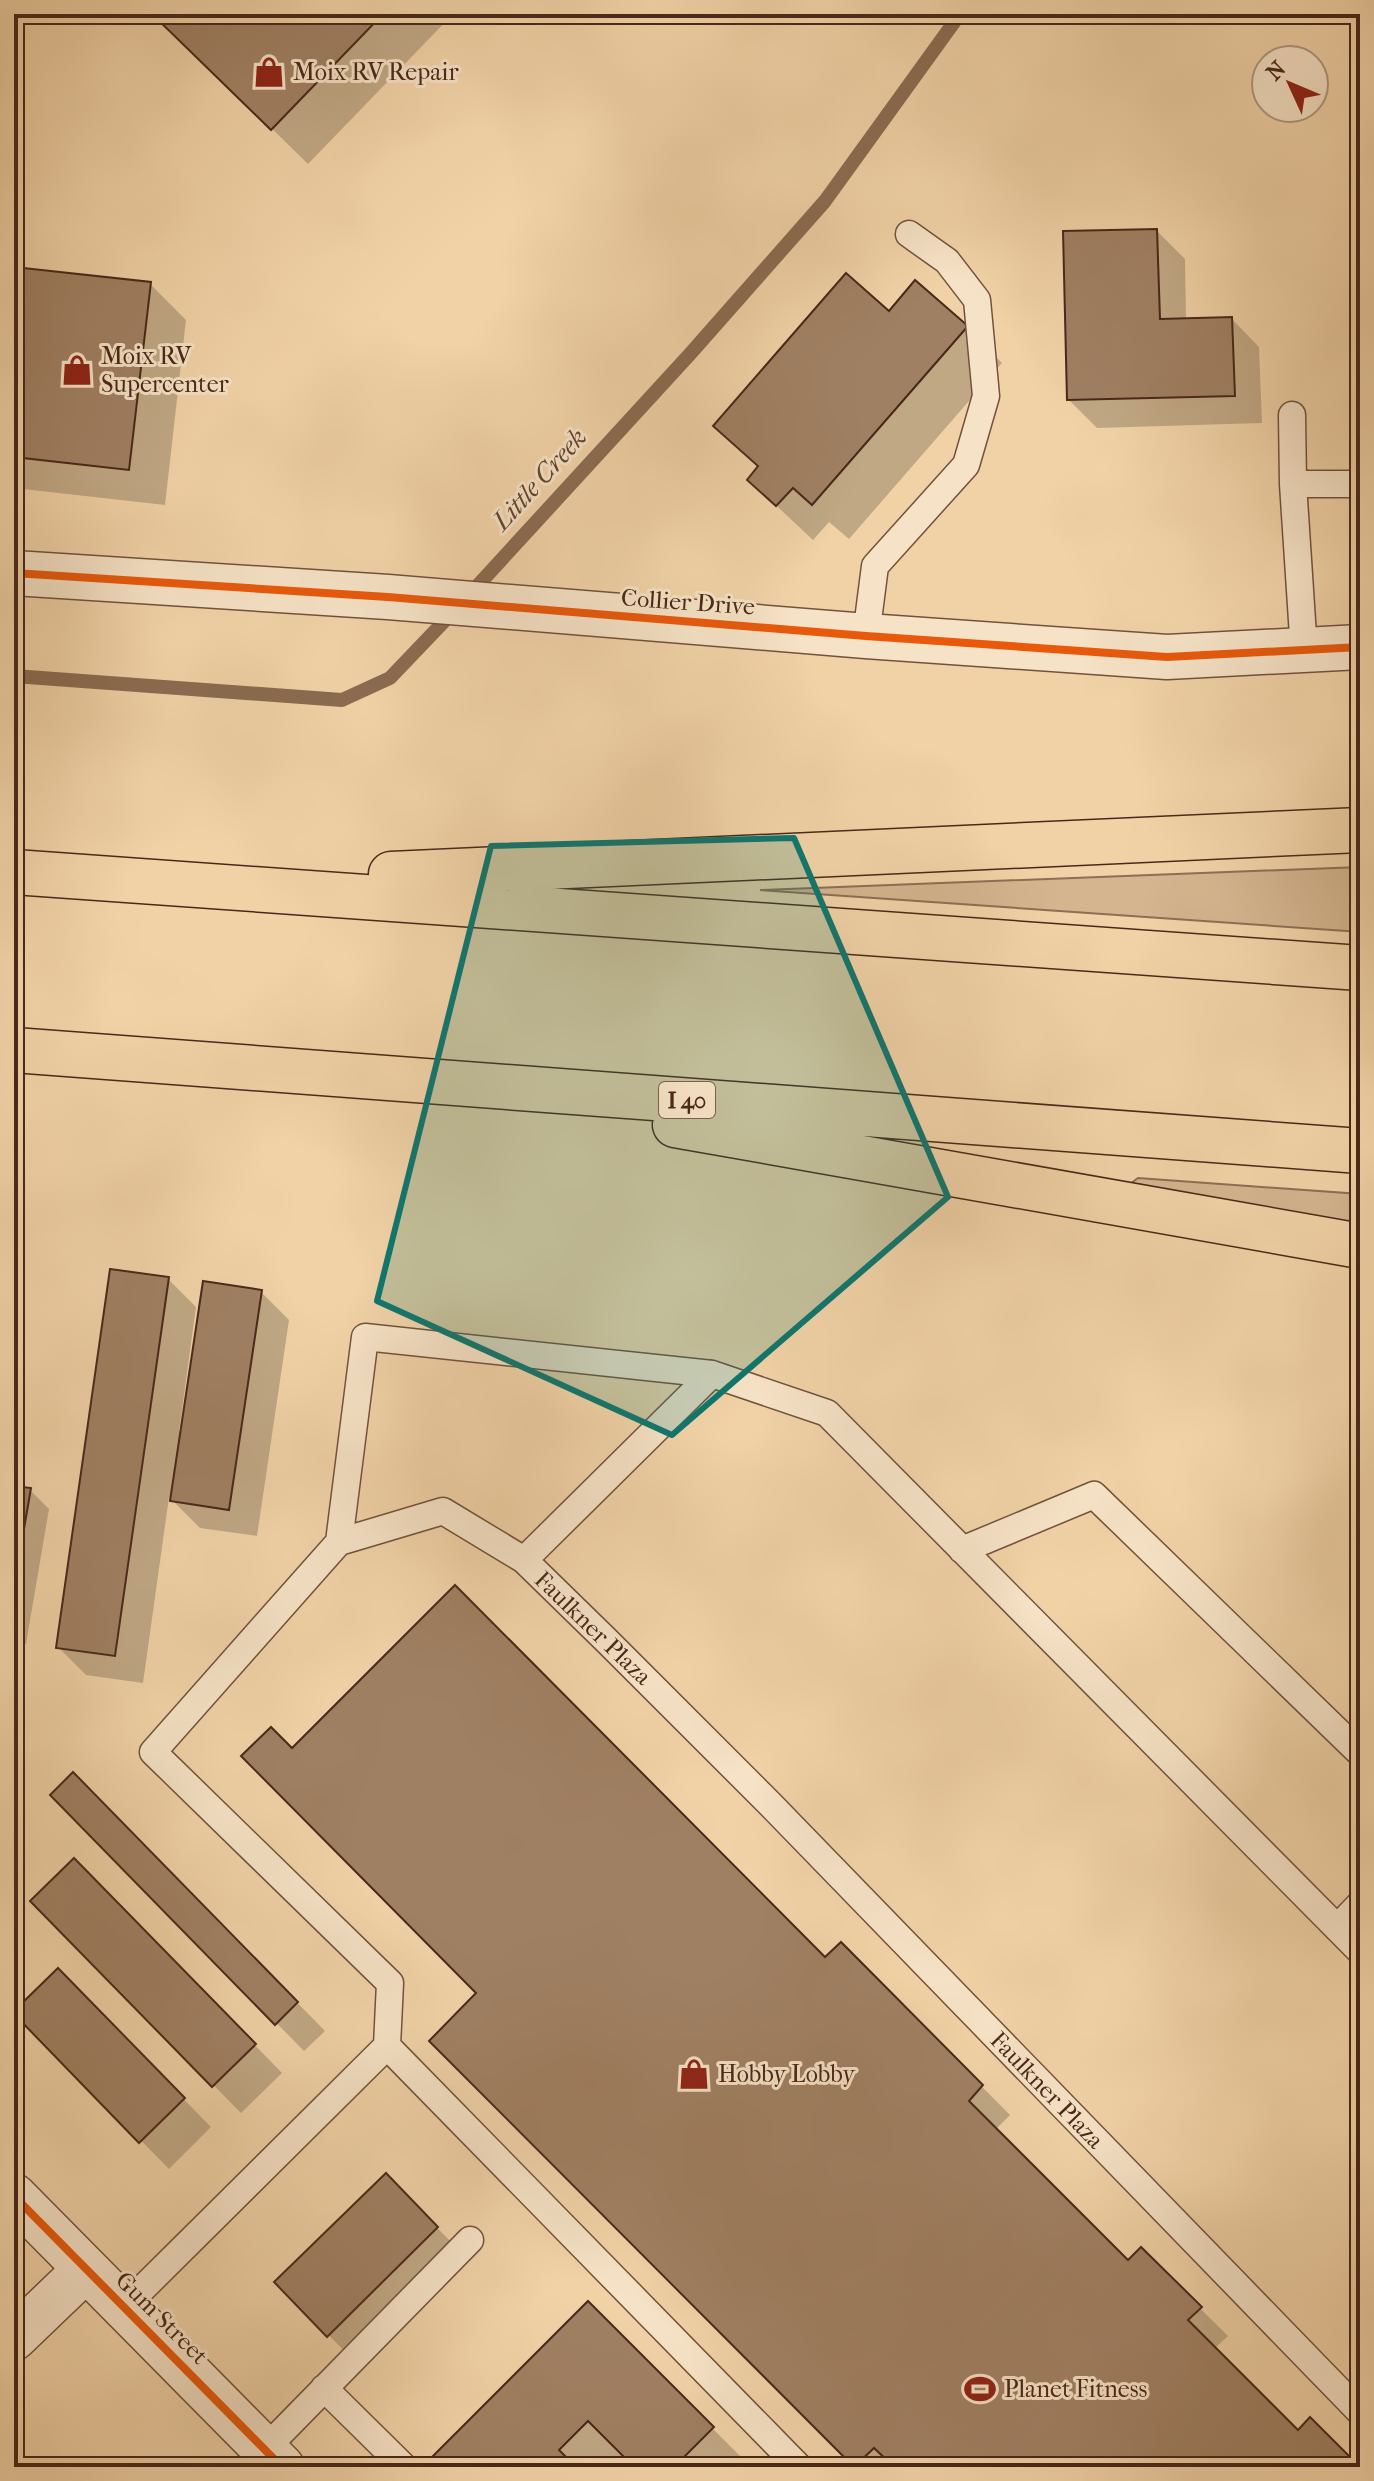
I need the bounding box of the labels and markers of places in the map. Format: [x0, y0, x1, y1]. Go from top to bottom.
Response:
shop icon: Moix RV Repair [252, 55, 286, 89]
place label: Moix RV Repair [293, 58, 459, 86]
place label: Moix RV Supercenter [101, 342, 230, 398]
shop icon: Moix RV Supercenter [60, 353, 94, 387]
shop icon: Hobby Lobby [677, 2057, 711, 2091]
place label: Hobby Lobby [718, 2060, 856, 2088]
sports icon: Planet Fitness [963, 2372, 997, 2406]
place label: Planet Fitness [1004, 2375, 1148, 2403]

